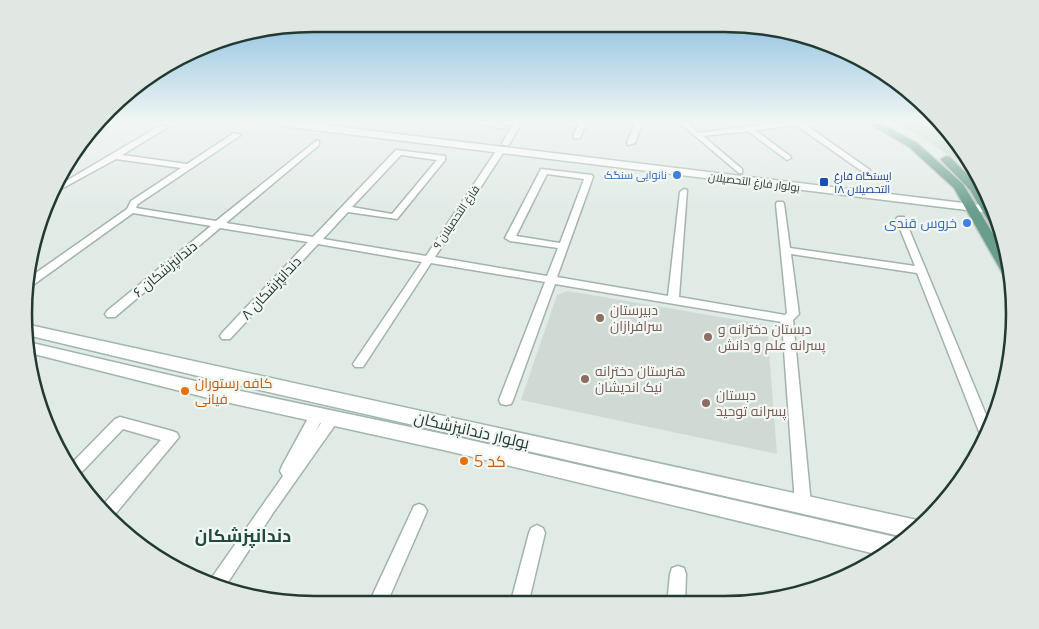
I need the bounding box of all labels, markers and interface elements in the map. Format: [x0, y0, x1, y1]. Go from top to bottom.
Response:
place label: نانوایی سنگک [604, 168, 667, 182]
marker: نانوایی سنگک [671, 169, 683, 181]
street label: بولوار فارغ التحصیلان [707, 169, 801, 196]
place label: ایستگاه فارغ التحصیلان ۱۸ [834, 169, 892, 196]
marker: ایستگاه فارغ التحصیلان ۱۸ [818, 176, 830, 188]
street label: فارغ التحصیلان ۹ [430, 183, 483, 252]
place label: خروس قندی [884, 214, 957, 232]
marker: خروس قندی [961, 217, 973, 229]
street label: دندانپزشکان ۶ [129, 237, 201, 302]
street label: دندانپزشکان ۸ [237, 252, 306, 324]
place label: دبیرستان سرافرازان [610, 301, 663, 335]
marker: دبیرستان سرافرازان [594, 312, 606, 324]
place label: دبستان دخترانه و پسرانه علم و دانش [718, 320, 826, 355]
marker: دبستان دخترانه و پسرانه علم و دانش [702, 331, 714, 343]
place label: هنرستان دخترانه نیک اندیشان [595, 362, 686, 396]
marker: هنرستان دخترانه نیک اندیشان [579, 373, 591, 385]
place label: کافه رستوران فیانی [195, 374, 272, 408]
marker: کافه رستوران فیانی [179, 385, 191, 397]
place label: دبستان پسرانه توحید [716, 386, 786, 421]
marker: دبستان پسرانه توحید [700, 397, 712, 409]
street label: بولوار دندانپزشکان [412, 408, 531, 455]
place label: کد 5 [474, 452, 506, 471]
marker: کد 5 [458, 455, 470, 467]
district label: دندانپزشکان [195, 525, 291, 548]

